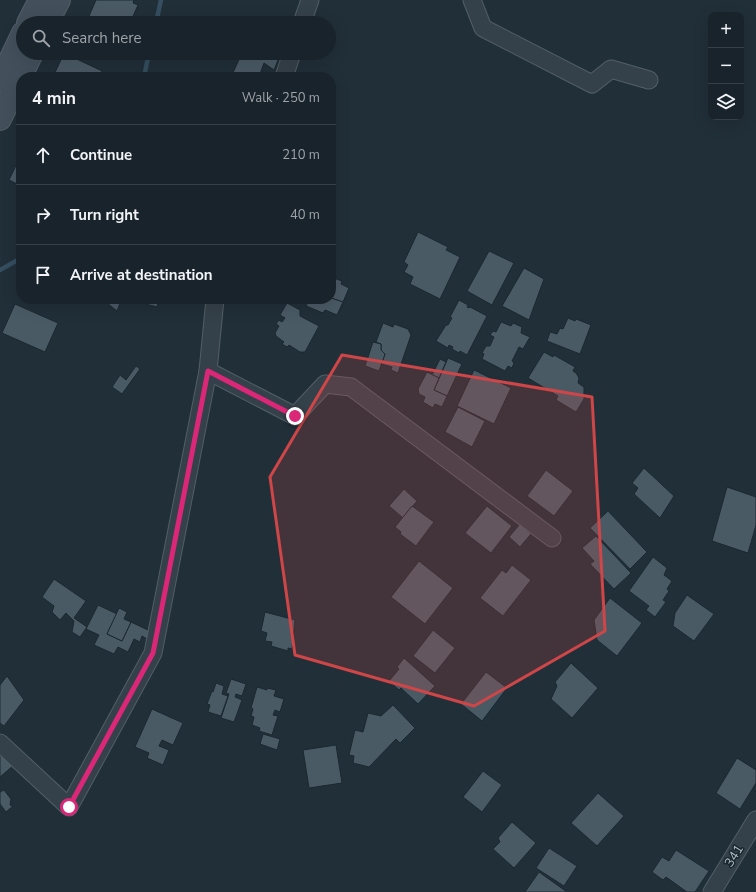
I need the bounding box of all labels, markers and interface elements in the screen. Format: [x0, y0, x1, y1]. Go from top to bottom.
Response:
map controls [708, 12, 744, 120]
button: + [708, 12, 744, 48]
search box [16, 16, 336, 60]
icon: search [30, 27, 52, 49]
text: Search here [62, 28, 142, 48]
button: − [708, 48, 744, 84]
button: layers [708, 84, 744, 120]
text: 4 min [32, 87, 76, 110]
text: Walk · 250 m [242, 89, 320, 107]
icon: ahead [32, 144, 54, 166]
text: Continue [70, 145, 132, 165]
text: 210 m [282, 146, 320, 164]
icon: right [32, 204, 54, 226]
text: Turn right [70, 205, 139, 225]
text: 40 m [290, 206, 320, 224]
icon: arrive [32, 264, 54, 286]
text: Arrive at destination [70, 265, 213, 285]
route end [286, 407, 304, 425]
route start [60, 798, 78, 816]
street label: 341 [720, 841, 748, 871]

